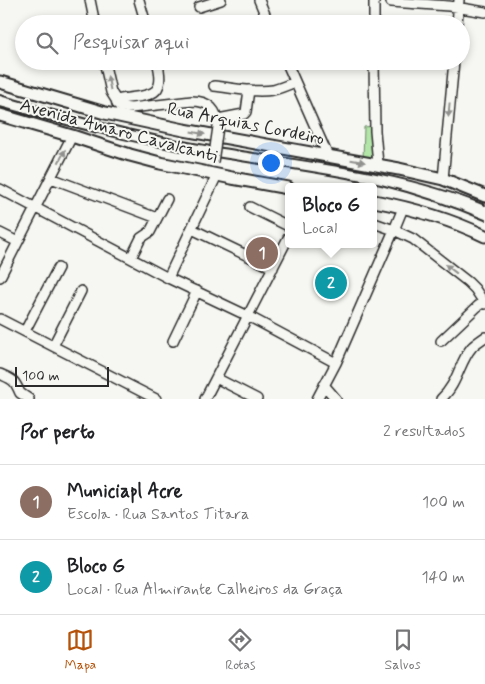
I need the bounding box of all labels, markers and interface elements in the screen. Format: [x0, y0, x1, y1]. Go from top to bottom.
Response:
search box [15, 15, 470, 70]
icon: search [33, 29, 61, 57]
text: Pesquisar aqui [73, 30, 189, 55]
one-way arrow [105, 76, 113, 91]
street label: Avenida Amaro Cavalcanti [17, 93, 221, 169]
street label: Rua Arquias Cordeiro [165, 97, 326, 151]
one-way arrow [445, 102, 453, 118]
one-way arrow [190, 129, 206, 137]
one-way arrow [58, 149, 66, 163]
your location [258, 150, 284, 176]
one-way arrow [350, 158, 366, 166]
popup [285, 183, 377, 248]
text: Bloco G [302, 193, 360, 218]
text: Local [302, 218, 337, 239]
pin: 1 [246, 234, 278, 272]
pin: 2 [315, 264, 347, 302]
one-way arrow [445, 264, 458, 275]
scale bar [15, 364, 109, 387]
text: 100 m [22, 367, 60, 385]
text: Por perto [20, 418, 95, 446]
text: 2 resultados [383, 421, 465, 442]
text: Municiapl Acre [67, 479, 183, 504]
text: 1 [32, 492, 40, 513]
text: 100 m [422, 492, 465, 513]
text: Escola · Rua Santos Titara [67, 504, 249, 525]
text: Bloco G [67, 554, 125, 579]
text: 2 [32, 567, 40, 588]
text: 140 m [421, 567, 465, 588]
text: Local · Rua Almirante Calheiros da Graça [67, 579, 343, 600]
tab: Mapa [64, 626, 96, 674]
tab: Rotas [225, 626, 256, 674]
tab: Salvos [384, 626, 421, 674]

